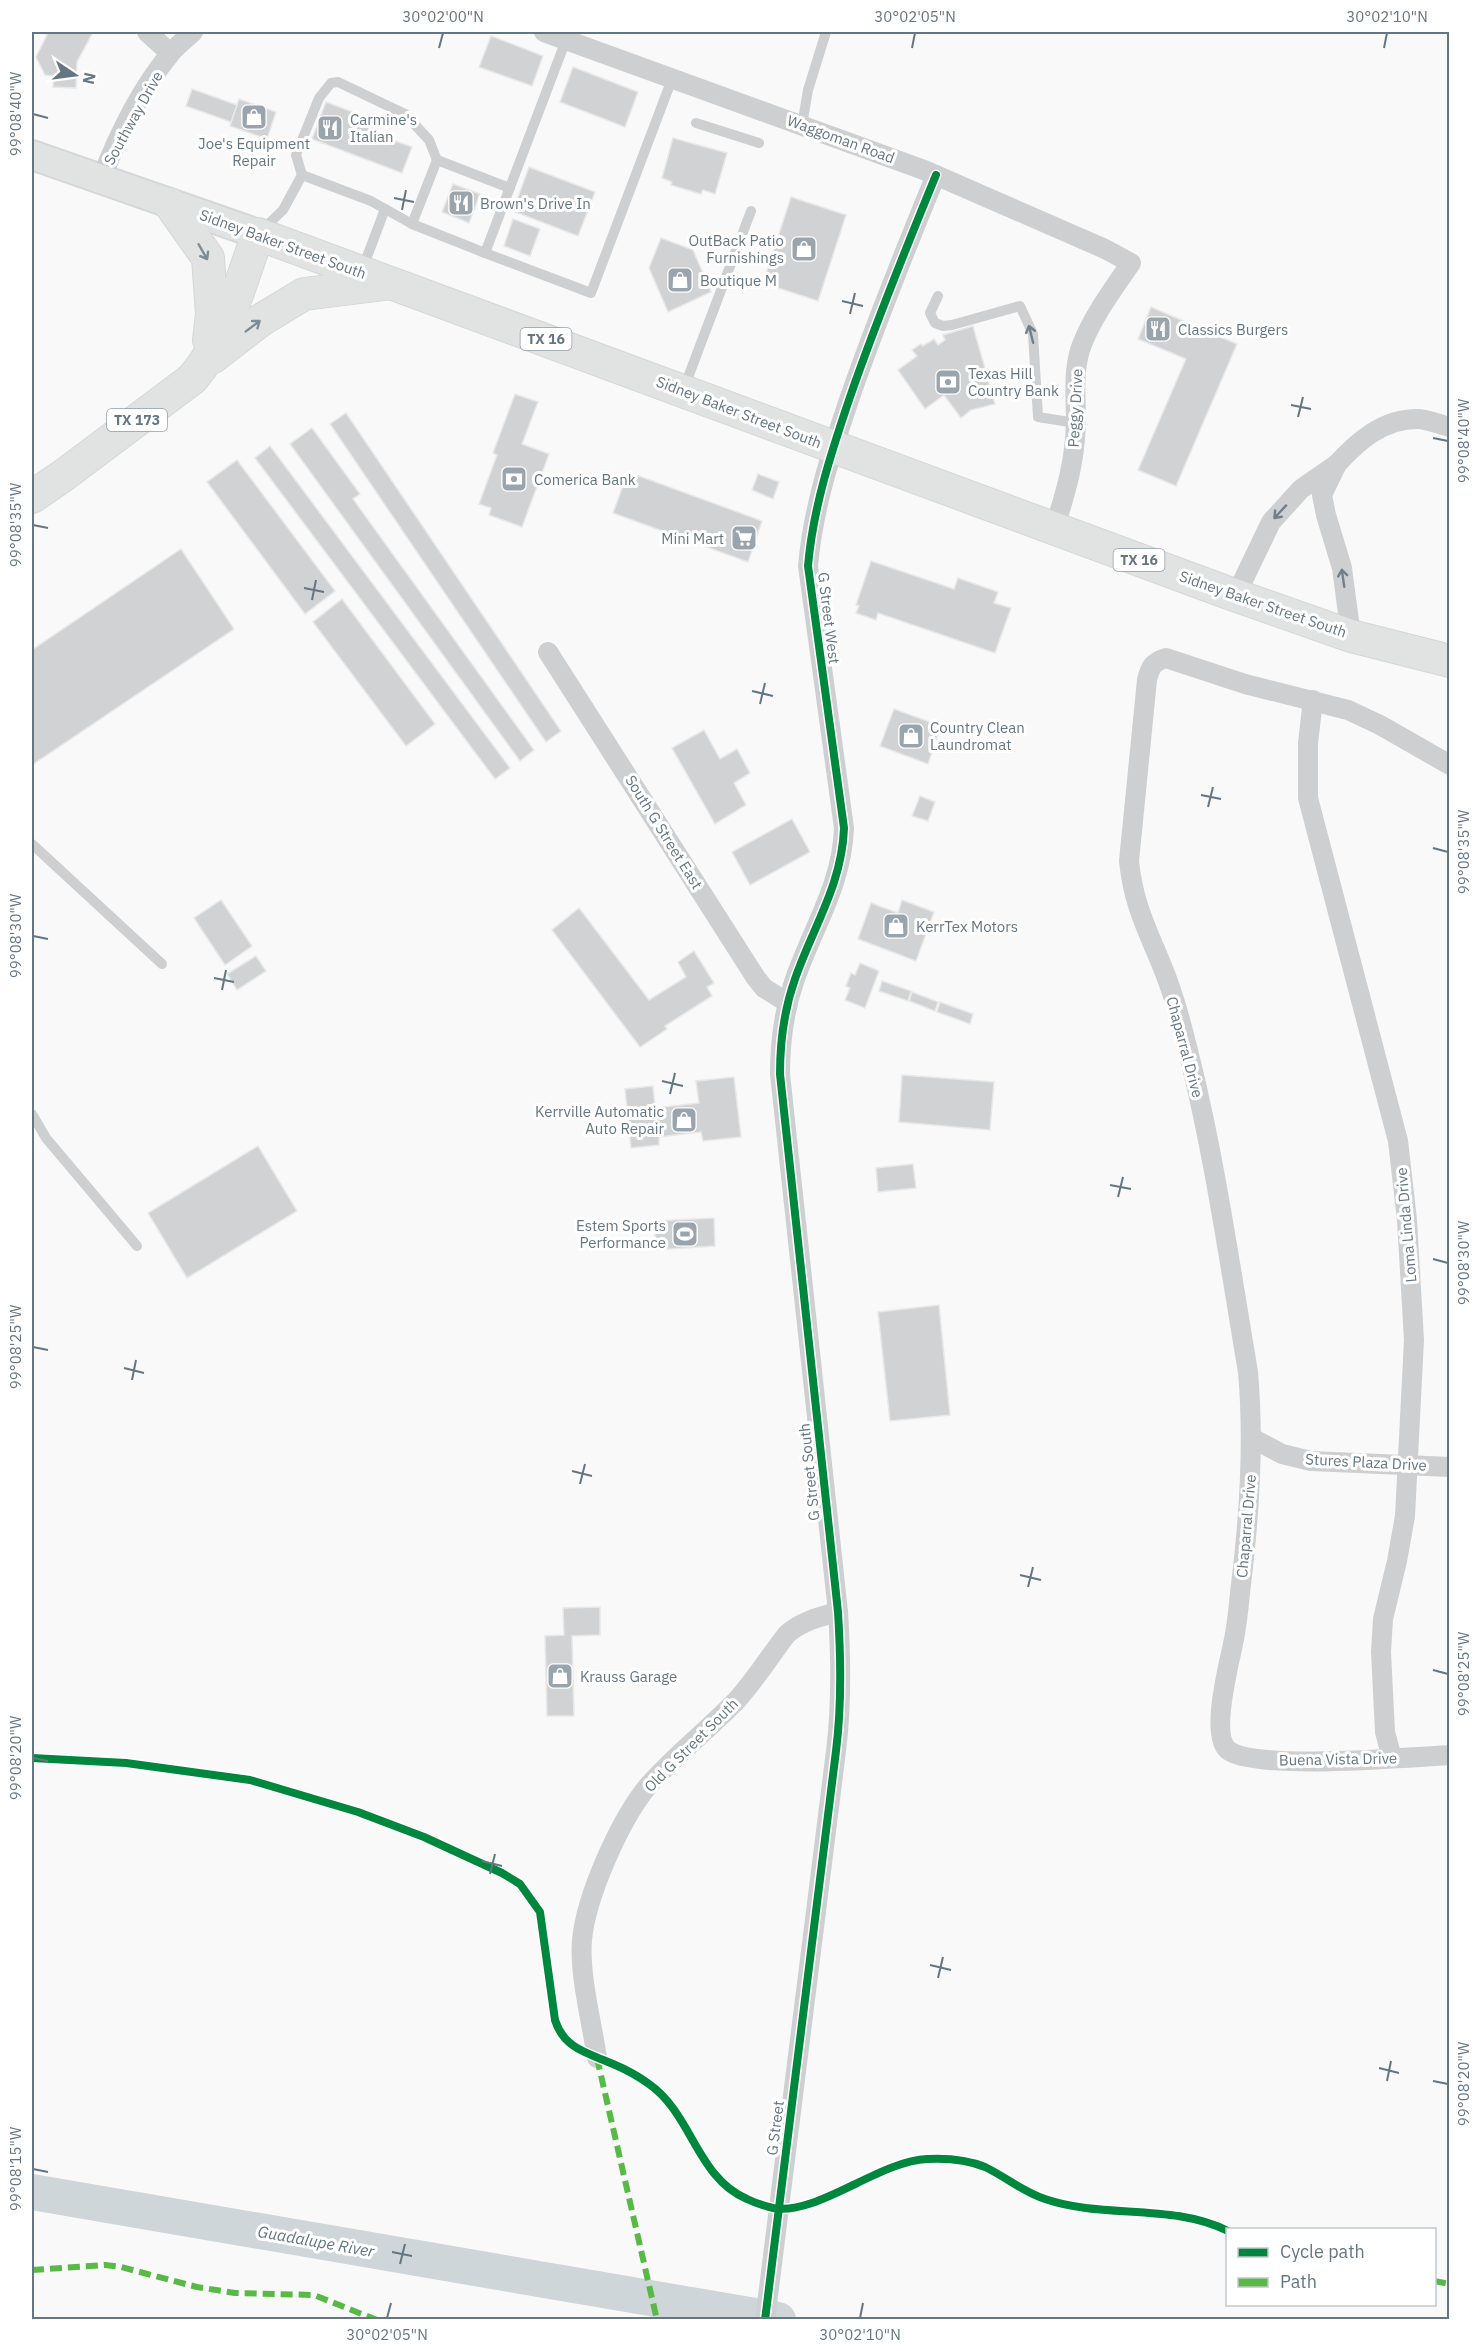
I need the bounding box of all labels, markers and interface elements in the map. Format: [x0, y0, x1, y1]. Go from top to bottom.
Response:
text: 30°02'00"N [402, 7, 484, 26]
text: 30°02'05"N [874, 7, 956, 26]
text: 30°02'10"N [1346, 7, 1428, 26]
north arrow [45, 45, 105, 105]
street label: Southway Drive [99, 68, 167, 168]
text: N [79, 70, 101, 86]
text: 99°08'40"W [6, 71, 25, 156]
shop icon: Joe's Equipment Repair [239, 102, 269, 132]
place label: Carmine's Italian [350, 110, 417, 146]
street label: Waggoman Road [785, 111, 897, 167]
restaurant icon: Carmine's Italian [315, 113, 345, 143]
place label: Joe's Equipment Repair [198, 134, 310, 170]
restaurant icon: Brown's Drive In [446, 188, 476, 218]
place label: Brown's Drive In [480, 194, 591, 213]
street label: Sidney Baker Street South [197, 205, 369, 283]
place label: OutBack Patio Furnishings [688, 231, 784, 267]
shop icon: OutBack Patio Furnishings [789, 234, 819, 264]
one-way arrow [197, 243, 209, 260]
shop icon: Boutique M [665, 265, 695, 295]
place label: Boutique M [700, 271, 777, 290]
restaurant icon: Classics Burgers [1143, 314, 1173, 344]
one-way arrow [245, 319, 261, 332]
place label: Classics Burgers [1178, 320, 1288, 339]
one-way arrow [1024, 325, 1036, 344]
road number: TX 16 [520, 328, 572, 350]
place label: Texas Hill Country Bank [968, 364, 1059, 400]
bank icon: Texas Hill Country Bank [933, 367, 963, 397]
street label: Peggy Drive [1063, 368, 1087, 448]
street label: Sidney Baker Street South [654, 372, 824, 452]
text: 99°08'40"W [1454, 398, 1473, 483]
road number: TX 173 [107, 409, 167, 431]
bank icon: Comerica Bank [499, 464, 529, 494]
place label: Comerica Bank [534, 470, 636, 489]
text: 99°08'35"W [6, 482, 25, 567]
one-way arrow [1273, 505, 1287, 520]
supermarket icon: Mini Mart [729, 523, 759, 553]
place label: Mini Mart [661, 529, 724, 548]
road number: TX 16 [1114, 549, 1164, 571]
street label: Sidney Baker Street South [1177, 566, 1349, 642]
one-way arrow [1338, 568, 1349, 588]
street label: G Street West [814, 571, 844, 665]
place label: Country Clean Laundromat [930, 718, 1025, 754]
shop icon: Country Clean Laundromat [896, 721, 926, 751]
street label: South G Street East [621, 771, 707, 893]
text: 99°08'35"W [1454, 809, 1473, 894]
text: 99°08'30"W [6, 893, 25, 978]
shop icon: KerrTex Motors [881, 911, 911, 941]
place label: KerrTex Motors [916, 917, 1018, 936]
street label: Chaparral Drive [1162, 994, 1208, 1100]
place label: Kerrville Automatic Auto Repair [535, 1102, 664, 1138]
shop icon: Kerrville Automatic Auto Repair [669, 1105, 699, 1135]
street label: Loma Linda Drive [1392, 1167, 1420, 1283]
place label: Estem Sports Performance [576, 1216, 666, 1252]
sports icon: Estem Sports Performance [670, 1219, 700, 1249]
text: 99°08'30"W [1454, 1220, 1473, 1305]
text: 99°08'25"W [6, 1304, 25, 1389]
street label: G Street South [794, 1422, 824, 1522]
street label: Stures Plaza Drive [1305, 1449, 1427, 1475]
street label: Chaparral Drive [1232, 1473, 1260, 1579]
text: 99°08'25"W [1454, 1631, 1473, 1716]
shop icon: Krauss Garage [545, 1661, 575, 1691]
place label: Krauss Garage [580, 1667, 677, 1686]
street label: Old G Street South [640, 1694, 742, 1796]
text: 99°08'20"W [6, 1715, 25, 1800]
street label: Buena Vista Drive [1279, 1748, 1397, 1770]
text: 99°08'20"W [1454, 2041, 1473, 2126]
street label: G Street [762, 2099, 788, 2157]
text: 99°08'15"W [6, 2126, 25, 2211]
water label: Guadalupe River [256, 2221, 377, 2261]
legend [1226, 2228, 1436, 2306]
text: Cycle path [1280, 2240, 1365, 2263]
text: Path [1280, 2270, 1317, 2293]
text: 30°02'05"N [346, 2325, 428, 2344]
text: 30°02'10"N [819, 2325, 901, 2344]

